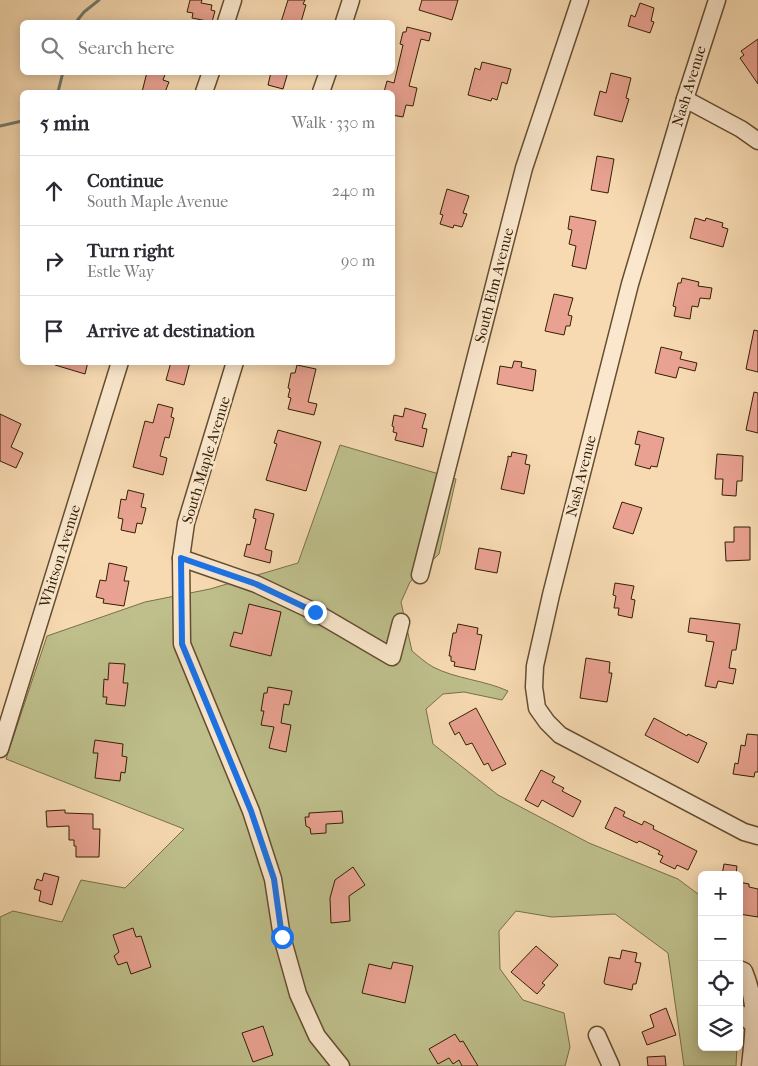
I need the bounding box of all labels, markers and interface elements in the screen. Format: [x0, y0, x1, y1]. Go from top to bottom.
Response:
search box [20, 20, 395, 75]
icon: search [38, 34, 66, 62]
text: Search here [78, 37, 174, 59]
street label: Nash Avenue [668, 43, 710, 129]
text: 5 min [40, 111, 89, 135]
text: Walk · 330 m [292, 113, 375, 132]
text: Continue [87, 170, 163, 192]
icon: ahead [40, 177, 68, 205]
text: 240 m [332, 181, 375, 200]
text: South Maple Avenue [87, 192, 228, 211]
street label: South Elm Avenue [471, 225, 518, 345]
text: Turn right [87, 240, 174, 262]
icon: right [40, 247, 68, 275]
text: 90 m [341, 251, 375, 270]
text: Estle Way [87, 262, 154, 281]
icon: arrive [40, 317, 68, 345]
text: Arrive at destination [87, 320, 255, 342]
street label: South Maple Avenue [178, 394, 234, 526]
street label: Nash Avenue [562, 433, 600, 519]
street label: Whitson Avenue [35, 502, 84, 610]
route end [304, 601, 327, 624]
map controls [698, 871, 743, 1051]
button: + [698, 871, 743, 916]
button: − [698, 916, 743, 961]
route start [271, 926, 294, 949]
button: locate [698, 961, 743, 1006]
button: layers [698, 1006, 743, 1051]

